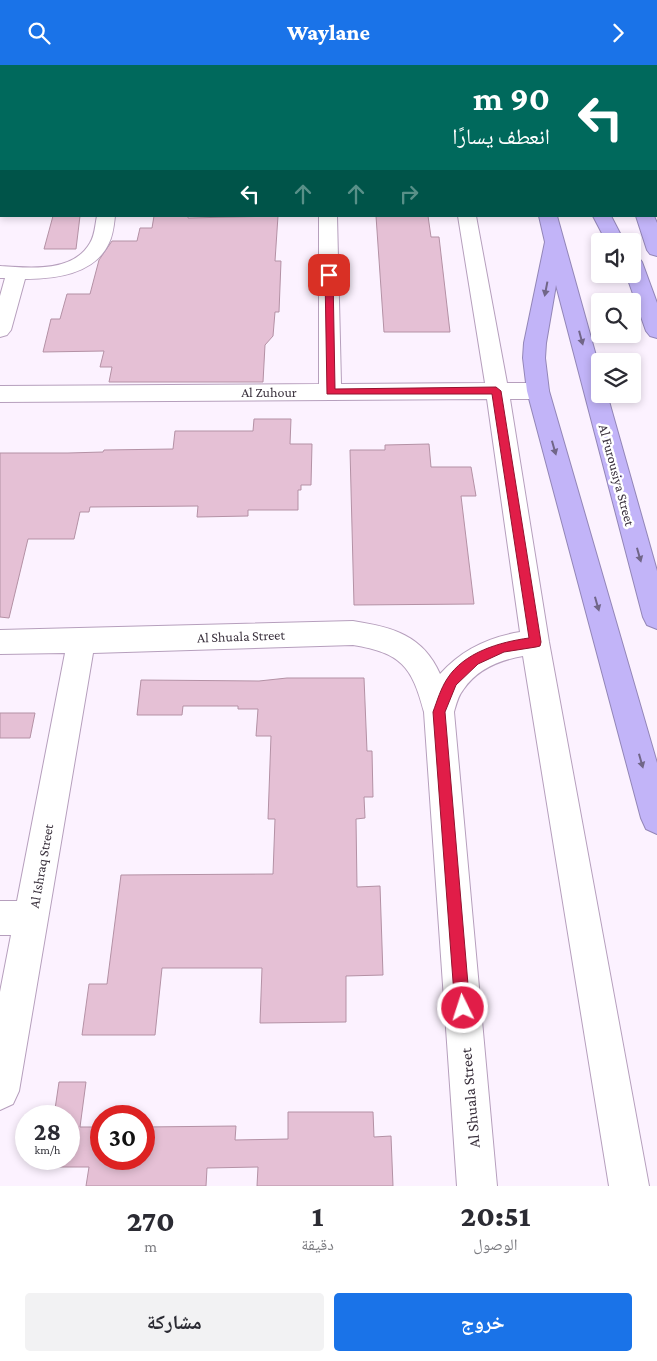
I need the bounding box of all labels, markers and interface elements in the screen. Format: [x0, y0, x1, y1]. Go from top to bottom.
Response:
icon: search [25, 19, 53, 47]
icon: forward [604, 19, 632, 47]
text: Waylane [287, 20, 370, 45]
text: 90 m [473, 79, 550, 118]
icon: left [568, 85, 633, 150]
text: انعطف يسارًا [452, 124, 550, 149]
icon: left [236, 180, 264, 208]
icon: ahead [289, 180, 317, 208]
icon: ahead [342, 180, 370, 208]
icon: right [395, 180, 423, 208]
map controls [591, 233, 641, 403]
button: sound [591, 233, 641, 283]
pin [308, 254, 350, 296]
icon: arrive [315, 261, 343, 289]
one-way arrow [541, 281, 549, 297]
button: search [591, 293, 641, 343]
one-way arrow [577, 331, 585, 346]
button: layers [591, 353, 641, 403]
street label: Al Zuhour [241, 384, 297, 400]
street label: Al Furousiya Street [596, 422, 638, 528]
one-way arrow [550, 440, 558, 455]
one-way arrow [635, 547, 643, 562]
one-way arrow [594, 597, 602, 612]
street label: Al Shuala Street [197, 626, 286, 646]
one-way arrow [637, 753, 645, 768]
street label: Al Ishraq Street [26, 822, 56, 909]
position arrow [436, 981, 488, 1033]
street label: Al Shuala Street [457, 1047, 483, 1149]
speed limit sign: 30 [90, 1105, 155, 1170]
text: 28 [34, 1118, 61, 1145]
text: km/h [35, 1143, 60, 1157]
text: 1 [312, 1199, 323, 1232]
text: 20:51 [461, 1199, 530, 1232]
text: 270 [127, 1204, 175, 1237]
text: دقيقة [301, 1236, 334, 1253]
text: الوصول [473, 1236, 518, 1253]
text: m [144, 1238, 157, 1255]
button: مشاركة [25, 1293, 324, 1351]
button: خروج [334, 1293, 632, 1351]

